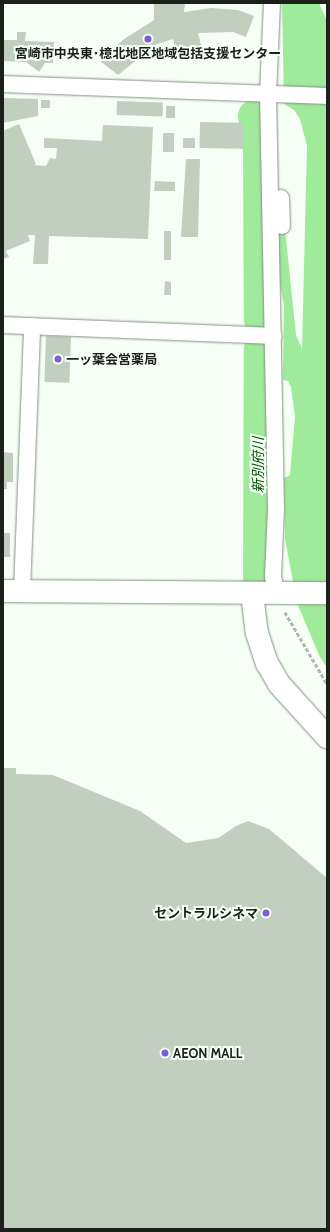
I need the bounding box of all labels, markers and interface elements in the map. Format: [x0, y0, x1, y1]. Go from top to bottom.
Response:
marker: 宮崎市中央東･檍北地区地域包括支援センター [143, 34, 153, 44]
place label: 宮崎市中央東･檍北地区地域包括支援センター [15, 45, 281, 61]
place label: 一ッ葉会営薬局 [66, 351, 157, 367]
marker: 一ッ葉会営薬局 [53, 354, 63, 364]
water label: 新別府川 [250, 437, 266, 493]
place label: セントラルシネマ [154, 905, 258, 921]
marker: セントラルシネマ [261, 908, 271, 918]
place label: AEON MALL [173, 1045, 242, 1061]
marker: AEON MALL [160, 1048, 170, 1058]

